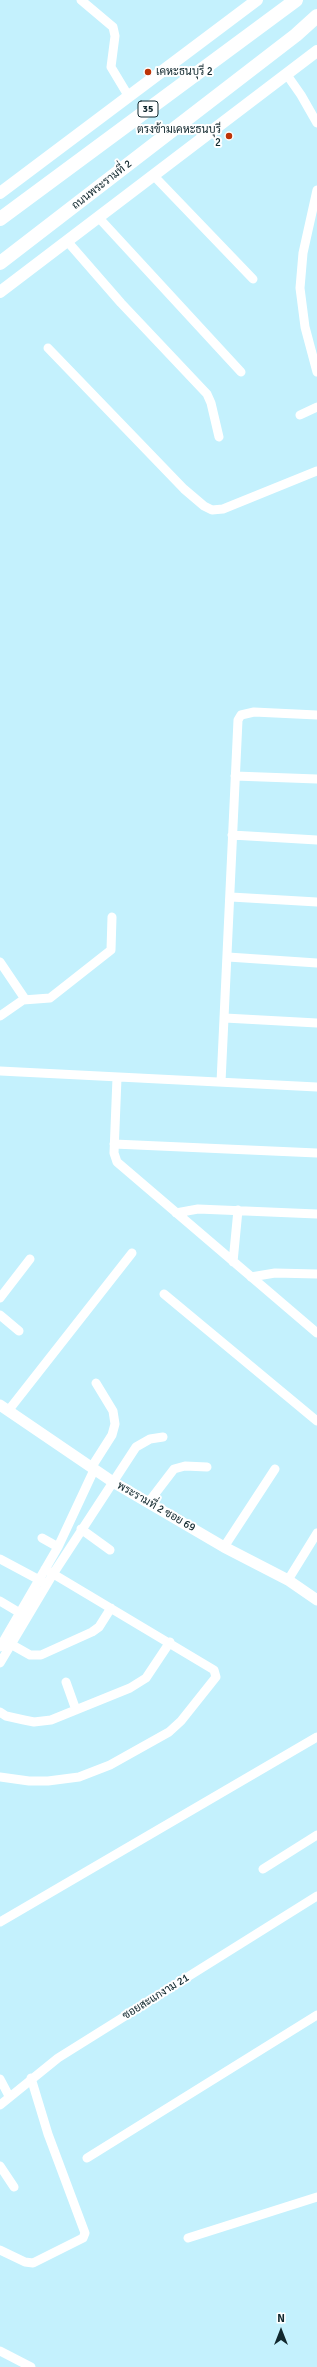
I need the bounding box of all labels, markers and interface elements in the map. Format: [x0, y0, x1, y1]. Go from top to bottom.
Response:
place label: เคหะธนบุรี 2 [156, 65, 213, 79]
marker: เคหะธนบุรี 2 [143, 67, 153, 77]
road number: 35 [138, 101, 158, 117]
place label: ตรงข้ามเคหะธนบุรี 2 [137, 123, 221, 149]
marker: ตรงข้ามเคหะธนบุรี 2 [224, 131, 234, 141]
street label: ถนนพระรามที่ 2 [69, 157, 135, 213]
street label: พระรามที่ 2 ซอย 69 [114, 1479, 198, 1535]
street label: ซอยสะแกงาม 21 [120, 1971, 192, 2023]
north arrow [261, 2311, 301, 2351]
text: N [277, 2312, 285, 2325]

